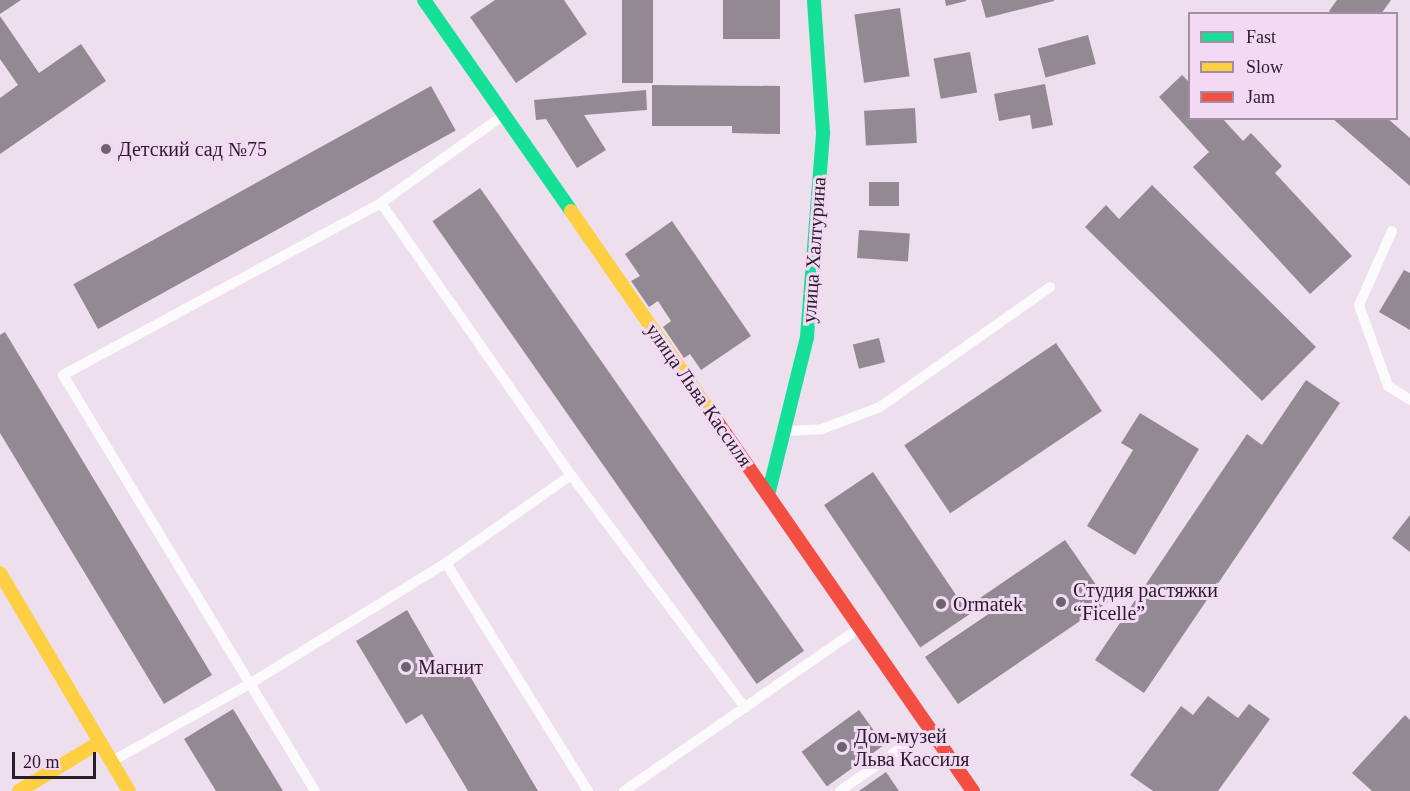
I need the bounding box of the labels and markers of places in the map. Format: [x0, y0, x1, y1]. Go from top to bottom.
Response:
place label: Детский сад №75 [118, 137, 267, 161]
marker: Детский сад №75 [99, 142, 113, 156]
place label: Студия растяжки “Ficelle” [1073, 578, 1218, 625]
place label: Ormatek [953, 592, 1023, 616]
marker: Студия растяжки “Ficelle” [1054, 595, 1068, 609]
marker: Ormatek [934, 597, 948, 611]
place label: Магнит [418, 655, 483, 679]
marker: Магнит [399, 660, 413, 674]
place label: Дом-музей Льва Кассиля [854, 724, 969, 771]
marker: Дом-музей Льва Кассиля [835, 740, 849, 754]

